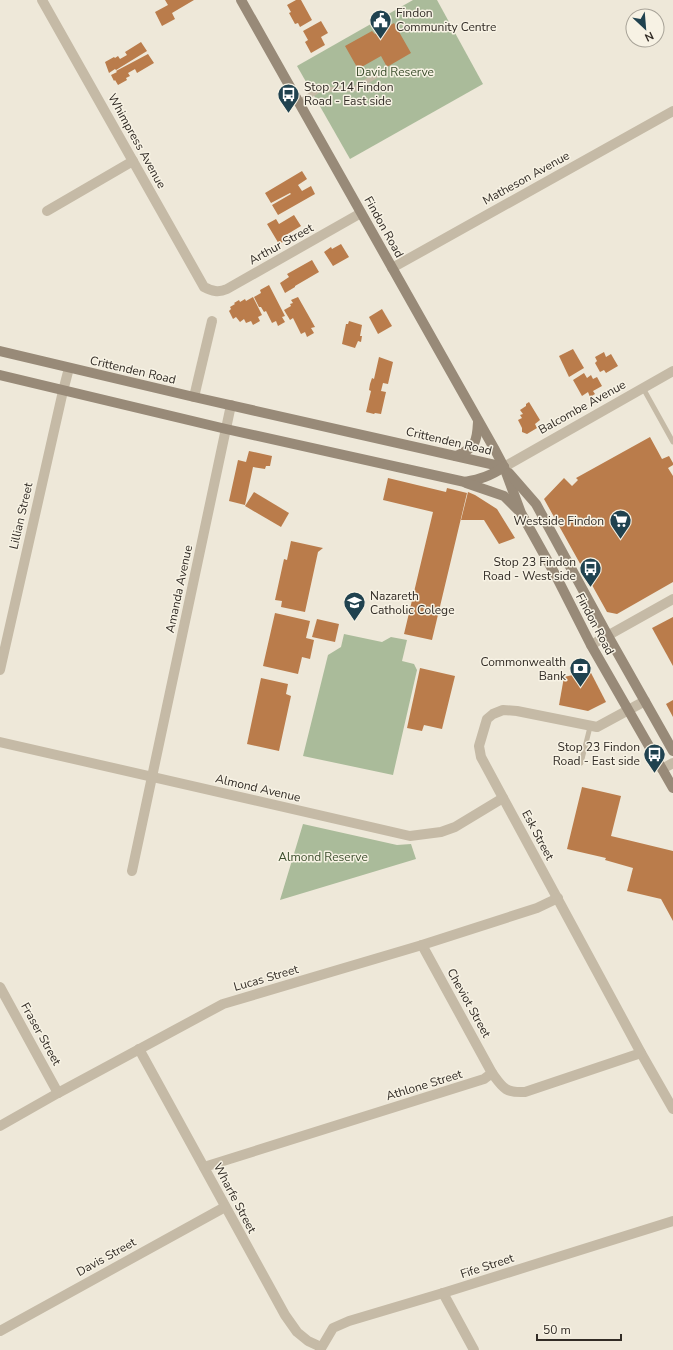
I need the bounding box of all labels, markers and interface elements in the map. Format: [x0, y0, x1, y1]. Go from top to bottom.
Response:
place label: Findon Community Centre [396, 5, 496, 35]
public building icon: Findon Community Centre [367, 7, 393, 40]
north arrow [625, 8, 665, 48]
text: N [642, 28, 656, 45]
park label: David Reserve [356, 64, 434, 80]
place label: Stop 214 Findon Road - East side [304, 79, 394, 109]
bus stop icon: Stop 214 Findon Road - East side [276, 81, 302, 114]
street label: Whimpress Avenue [104, 91, 170, 191]
street label: Matheson Avenue [480, 147, 572, 209]
street label: Findon Road [361, 194, 407, 260]
street label: Arthur Street [246, 219, 317, 268]
street label: Crittenden Road [88, 352, 178, 388]
street label: Balcombe Avenue [535, 376, 629, 438]
street label: Crittenden Road [404, 423, 494, 459]
street label: Lillian Street [6, 480, 37, 551]
supermarket icon: Westside Findon [607, 508, 633, 541]
place label: Westside Findon [514, 513, 604, 529]
street label: Amanda Avenue [162, 544, 196, 634]
place label: Stop 23 Findon Road - West side [483, 554, 576, 584]
bus stop icon: Stop 23 Findon Road - West side [578, 556, 604, 589]
place label: Nazareth Catholic Colege [370, 588, 455, 618]
school or university icon: Nazareth Catholic Colege [342, 590, 368, 623]
street label: Findon Road [572, 590, 618, 658]
place label: Commonwealth Bank [480, 654, 567, 684]
bank icon: Commonwealth Bank [568, 656, 594, 689]
place label: Stop 23 Findon Road - East side [553, 739, 640, 769]
bus stop icon: Stop 23 Findon Road - East side [642, 741, 668, 774]
street label: Almond Avenue [214, 770, 302, 806]
street label: Esk Street [518, 807, 558, 864]
park label: Almond Reserve [278, 849, 368, 865]
street label: Lucas Street [232, 961, 301, 995]
street label: Cheviot Street [443, 966, 495, 1041]
street label: Fraser Street [17, 1000, 65, 1069]
street label: Athlone Street [384, 1066, 465, 1104]
street label: Wharfe Street [210, 1160, 261, 1236]
street label: Davis Street [73, 1234, 139, 1280]
street label: Fife Street [458, 1250, 517, 1282]
scale bar [537, 1316, 621, 1342]
text: 50 m [543, 1322, 571, 1338]

